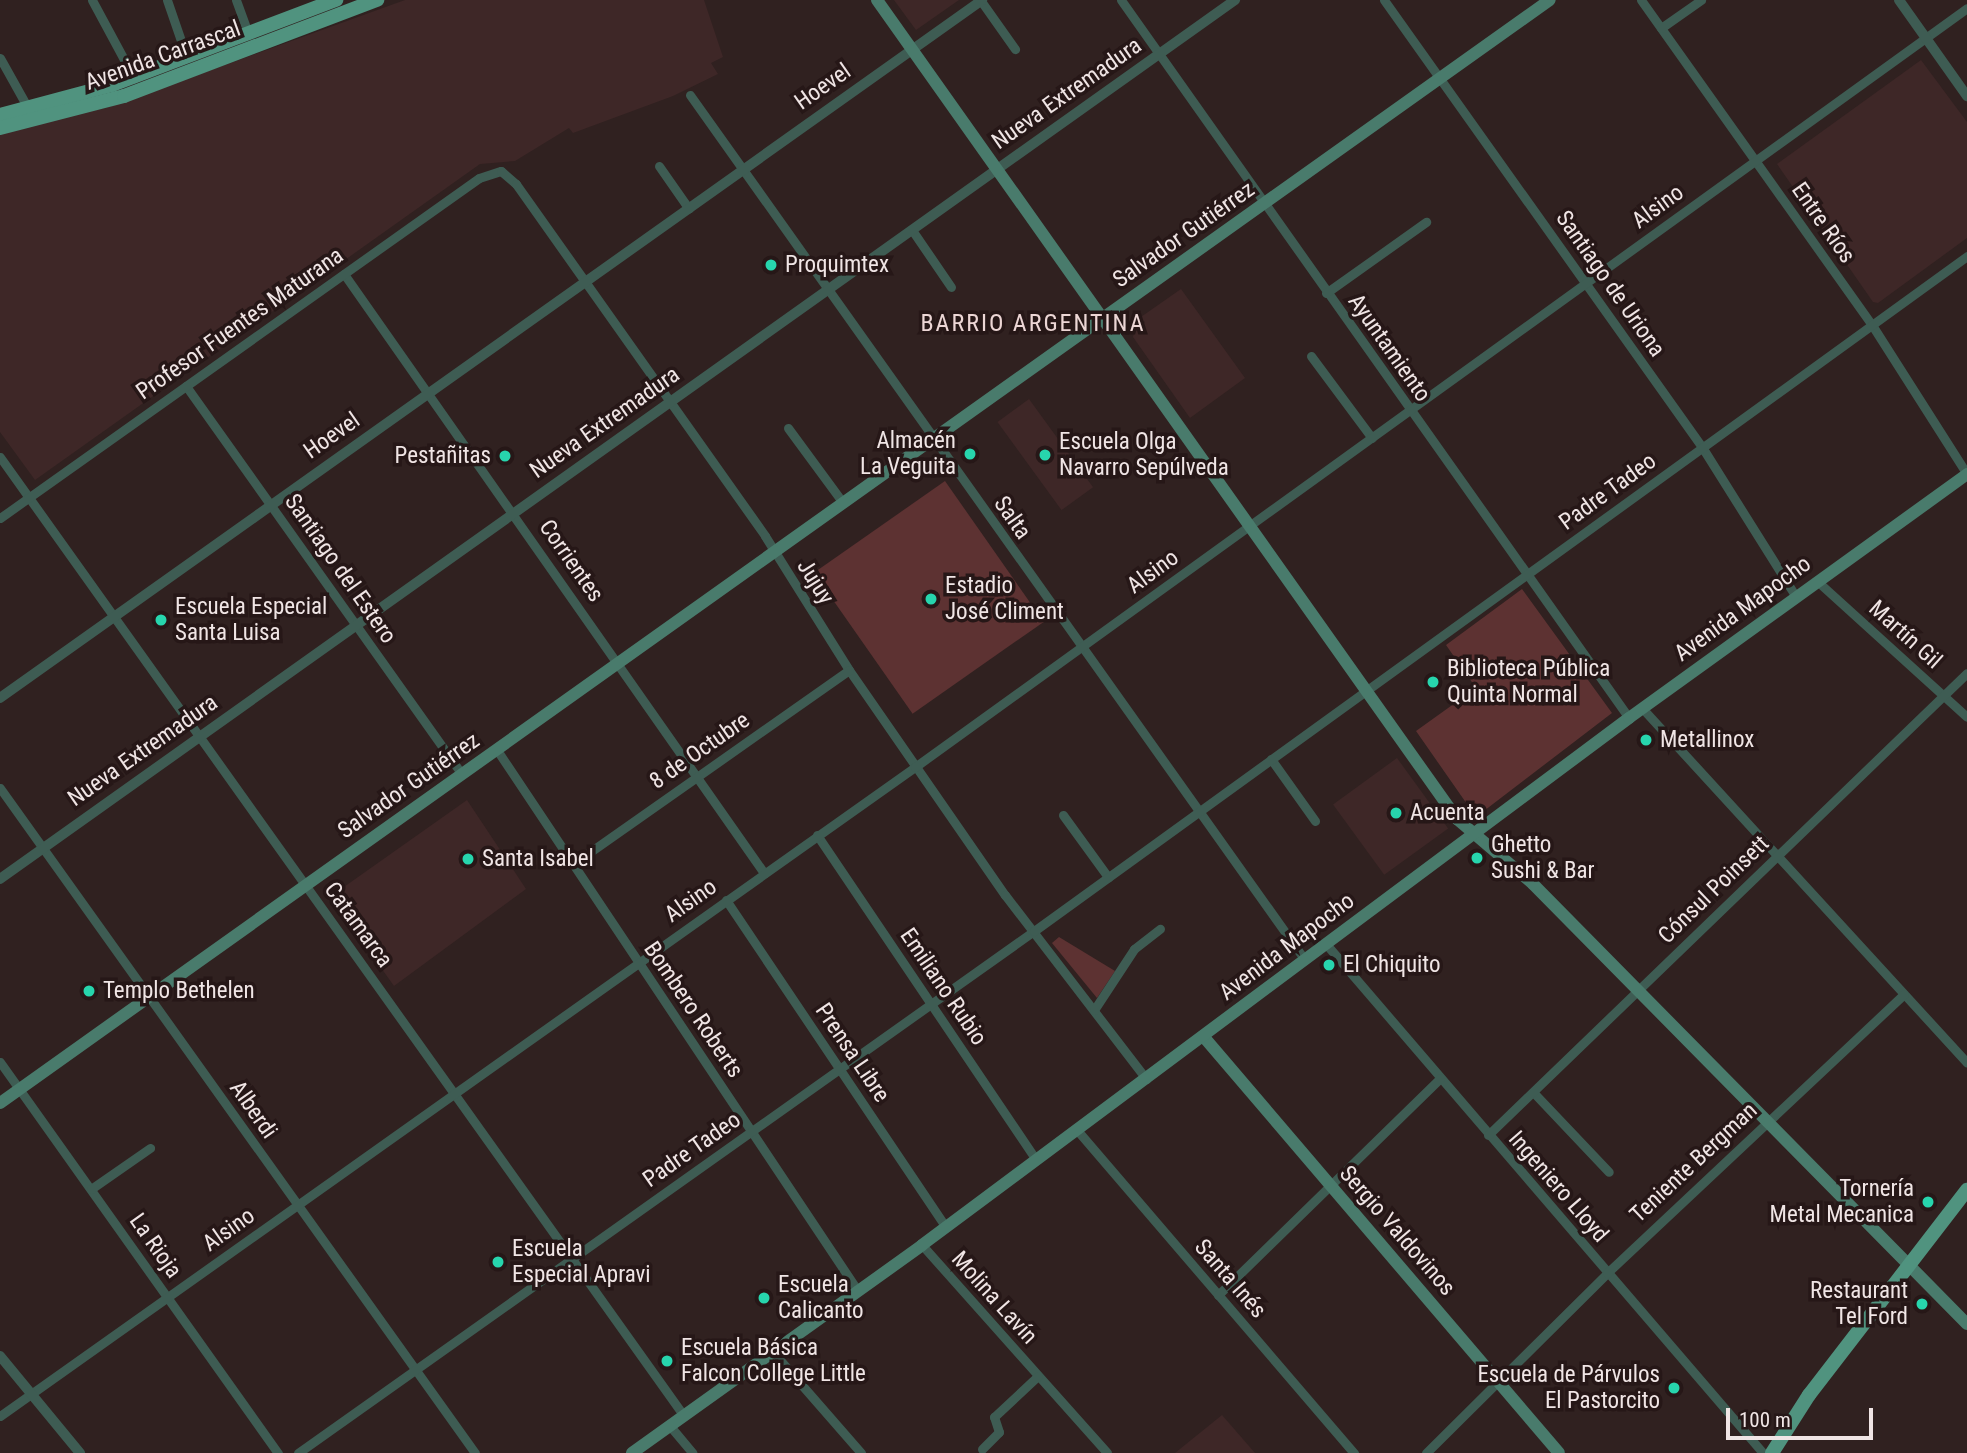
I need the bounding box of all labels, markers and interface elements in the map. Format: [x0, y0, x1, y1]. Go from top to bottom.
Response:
street label: Avenida Carrascal [82, 15, 244, 97]
street label: Nueva Extremadura [987, 32, 1147, 156]
street label: Hoevel [790, 58, 856, 116]
street label: Salvador Gutiérrez [1108, 176, 1260, 294]
street label: Entre Ríos [1785, 177, 1861, 269]
street label: Alsino [1627, 179, 1689, 235]
street label: Santiago de Uriona [1549, 206, 1671, 362]
street label: Profesor Fuentes Maturana [131, 242, 349, 406]
place label: Proquimtex [785, 251, 889, 279]
marker: Proquimtex [763, 257, 779, 273]
street label: Ayuntamiento [1342, 289, 1436, 407]
district label: BARRIO ARGENTINA [923, 310, 1143, 338]
street label: Nueva Extremadura [525, 361, 685, 485]
street label: Hoevel [299, 407, 365, 465]
place label: Almacén La Veguita [860, 427, 956, 481]
place label: Escuela Olga Navarro Sepúlveda [1059, 428, 1229, 482]
place label: Pestañitas [395, 442, 491, 470]
marker: Almacén La Veguita [962, 446, 978, 462]
marker: Escuela Olga Navarro Sepúlveda [1037, 447, 1053, 463]
marker: Pestañitas [497, 448, 513, 464]
street label: Padre Tadeo [1554, 448, 1662, 536]
street label: Santiago del Estero [278, 489, 402, 649]
street label: Salta [987, 491, 1037, 545]
street label: Corrientes [533, 515, 609, 607]
street label: Alsino [1122, 544, 1184, 600]
street label: Avenida Mapocho [1669, 550, 1817, 668]
street label: Jujuy [791, 554, 839, 610]
place label: Estadio José Climent [945, 572, 1064, 626]
marker: Estadio José Climent [923, 591, 939, 607]
place label: Escuela Especial Santa Luisa [175, 593, 327, 647]
street label: Martín Gil [1863, 595, 1947, 675]
marker: Escuela Especial Santa Luisa [153, 612, 169, 628]
place label: Biblioteca Pública Quinta Normal [1447, 655, 1610, 709]
marker: Biblioteca Pública Quinta Normal [1425, 674, 1441, 690]
street label: Nueva Extremadura [63, 689, 223, 813]
street label: 8 de Octubre [645, 707, 755, 795]
place label: Metallinox [1660, 726, 1754, 754]
street label: Salvador Gutiérrez [333, 727, 485, 845]
marker: Metallinox [1638, 732, 1654, 748]
place label: Acuenta [1410, 799, 1485, 827]
marker: Acuenta [1388, 805, 1404, 821]
street label: Cónsul Poinsett [1653, 830, 1775, 950]
place label: Ghetto Sushi & Bar [1491, 831, 1595, 885]
place label: Santa Isabel [482, 845, 594, 873]
marker: Ghetto Sushi & Bar [1469, 850, 1485, 866]
marker: Santa Isabel [460, 851, 476, 867]
street label: Alsino [660, 873, 722, 929]
street label: Catamarca [318, 877, 398, 973]
street label: Avenida Mapocho [1214, 887, 1360, 1007]
street label: Emiliano Rubio [894, 923, 992, 1051]
street label: Bombero Roberts [637, 937, 749, 1083]
place label: El Chiquito [1343, 951, 1440, 979]
marker: El Chiquito [1321, 957, 1337, 973]
place label: Templo Bethelen [103, 977, 255, 1005]
marker: Templo Bethelen [81, 983, 97, 999]
street label: Prensa Libre [809, 998, 895, 1108]
street label: Alberdi [223, 1076, 283, 1144]
street label: Teniente Bergman [1625, 1097, 1763, 1229]
street label: Padre Tadeo [638, 1106, 746, 1194]
street label: Ingeniero Lloyd [1502, 1126, 1614, 1248]
street label: Sergio Valdovinos [1333, 1161, 1461, 1301]
place label: Tornería Metal Mecanica [1770, 1175, 1914, 1229]
marker: Tornería Metal Mecanica [1920, 1194, 1936, 1210]
street label: Alsino [198, 1202, 260, 1258]
street label: La Rioja [123, 1208, 187, 1284]
street label: Santa Inés [1188, 1234, 1272, 1324]
place label: Escuela Especial Apravi [512, 1235, 651, 1289]
street label: Molina Lavín [945, 1246, 1043, 1350]
marker: Escuela Especial Apravi [490, 1254, 506, 1270]
place label: Escuela Calicanto [778, 1271, 864, 1325]
place label: Restaurant Tel Ford [1810, 1277, 1908, 1331]
marker: Escuela Calicanto [756, 1290, 772, 1306]
marker: Restaurant Tel Ford [1914, 1296, 1930, 1312]
place label: Escuela Básica Falcon College Little [681, 1334, 866, 1388]
marker: Escuela Básica Falcon College Little [659, 1353, 675, 1369]
place label: Escuela de Párvulos El Pastorcito [1477, 1361, 1660, 1415]
marker: Escuela de Párvulos El Pastorcito [1666, 1380, 1682, 1396]
scale bar [1729, 1394, 1876, 1438]
text: 100 m [1739, 1408, 1791, 1432]

